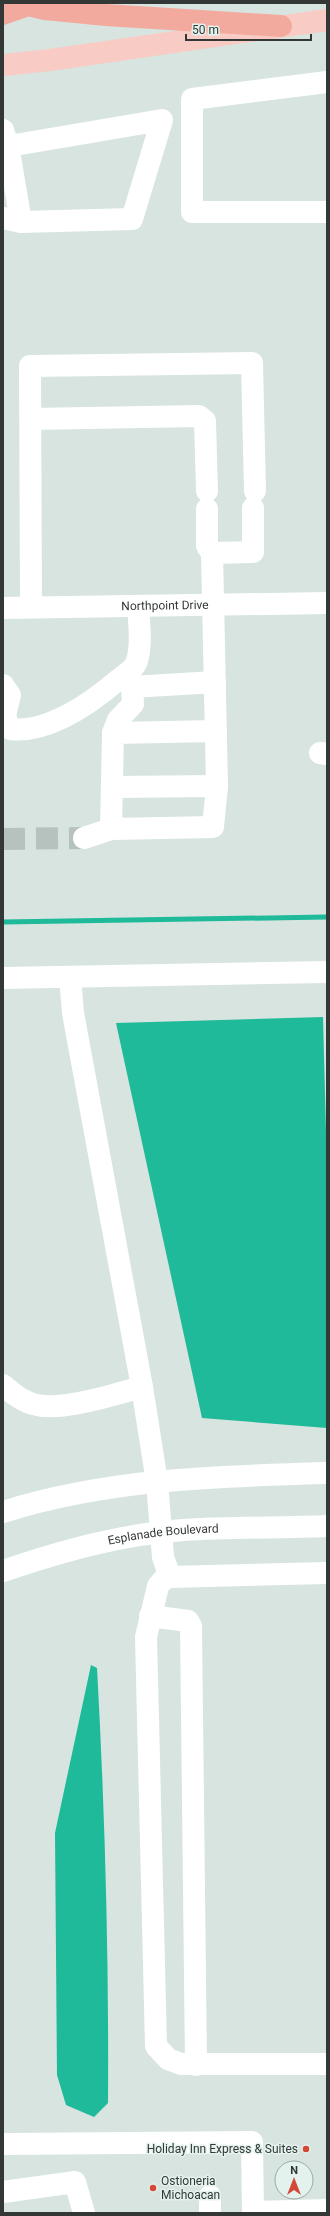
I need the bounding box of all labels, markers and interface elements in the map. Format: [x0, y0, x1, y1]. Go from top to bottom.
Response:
scale bar [186, 16, 311, 42]
text: 50 m [192, 23, 219, 37]
street label: Northpoint Drive [121, 598, 209, 613]
street label: Esplanade Boulevard [106, 1521, 219, 1548]
place label: Holiday Inn Express & Suites [147, 2142, 298, 2156]
marker: Holiday Inn Express & Suites [301, 2144, 311, 2154]
north arrow [274, 2160, 314, 2200]
text: N [290, 2164, 298, 2177]
place label: Ostioneria Michoacan [161, 2174, 220, 2202]
marker: Ostioneria Michoacan [148, 2183, 158, 2193]

